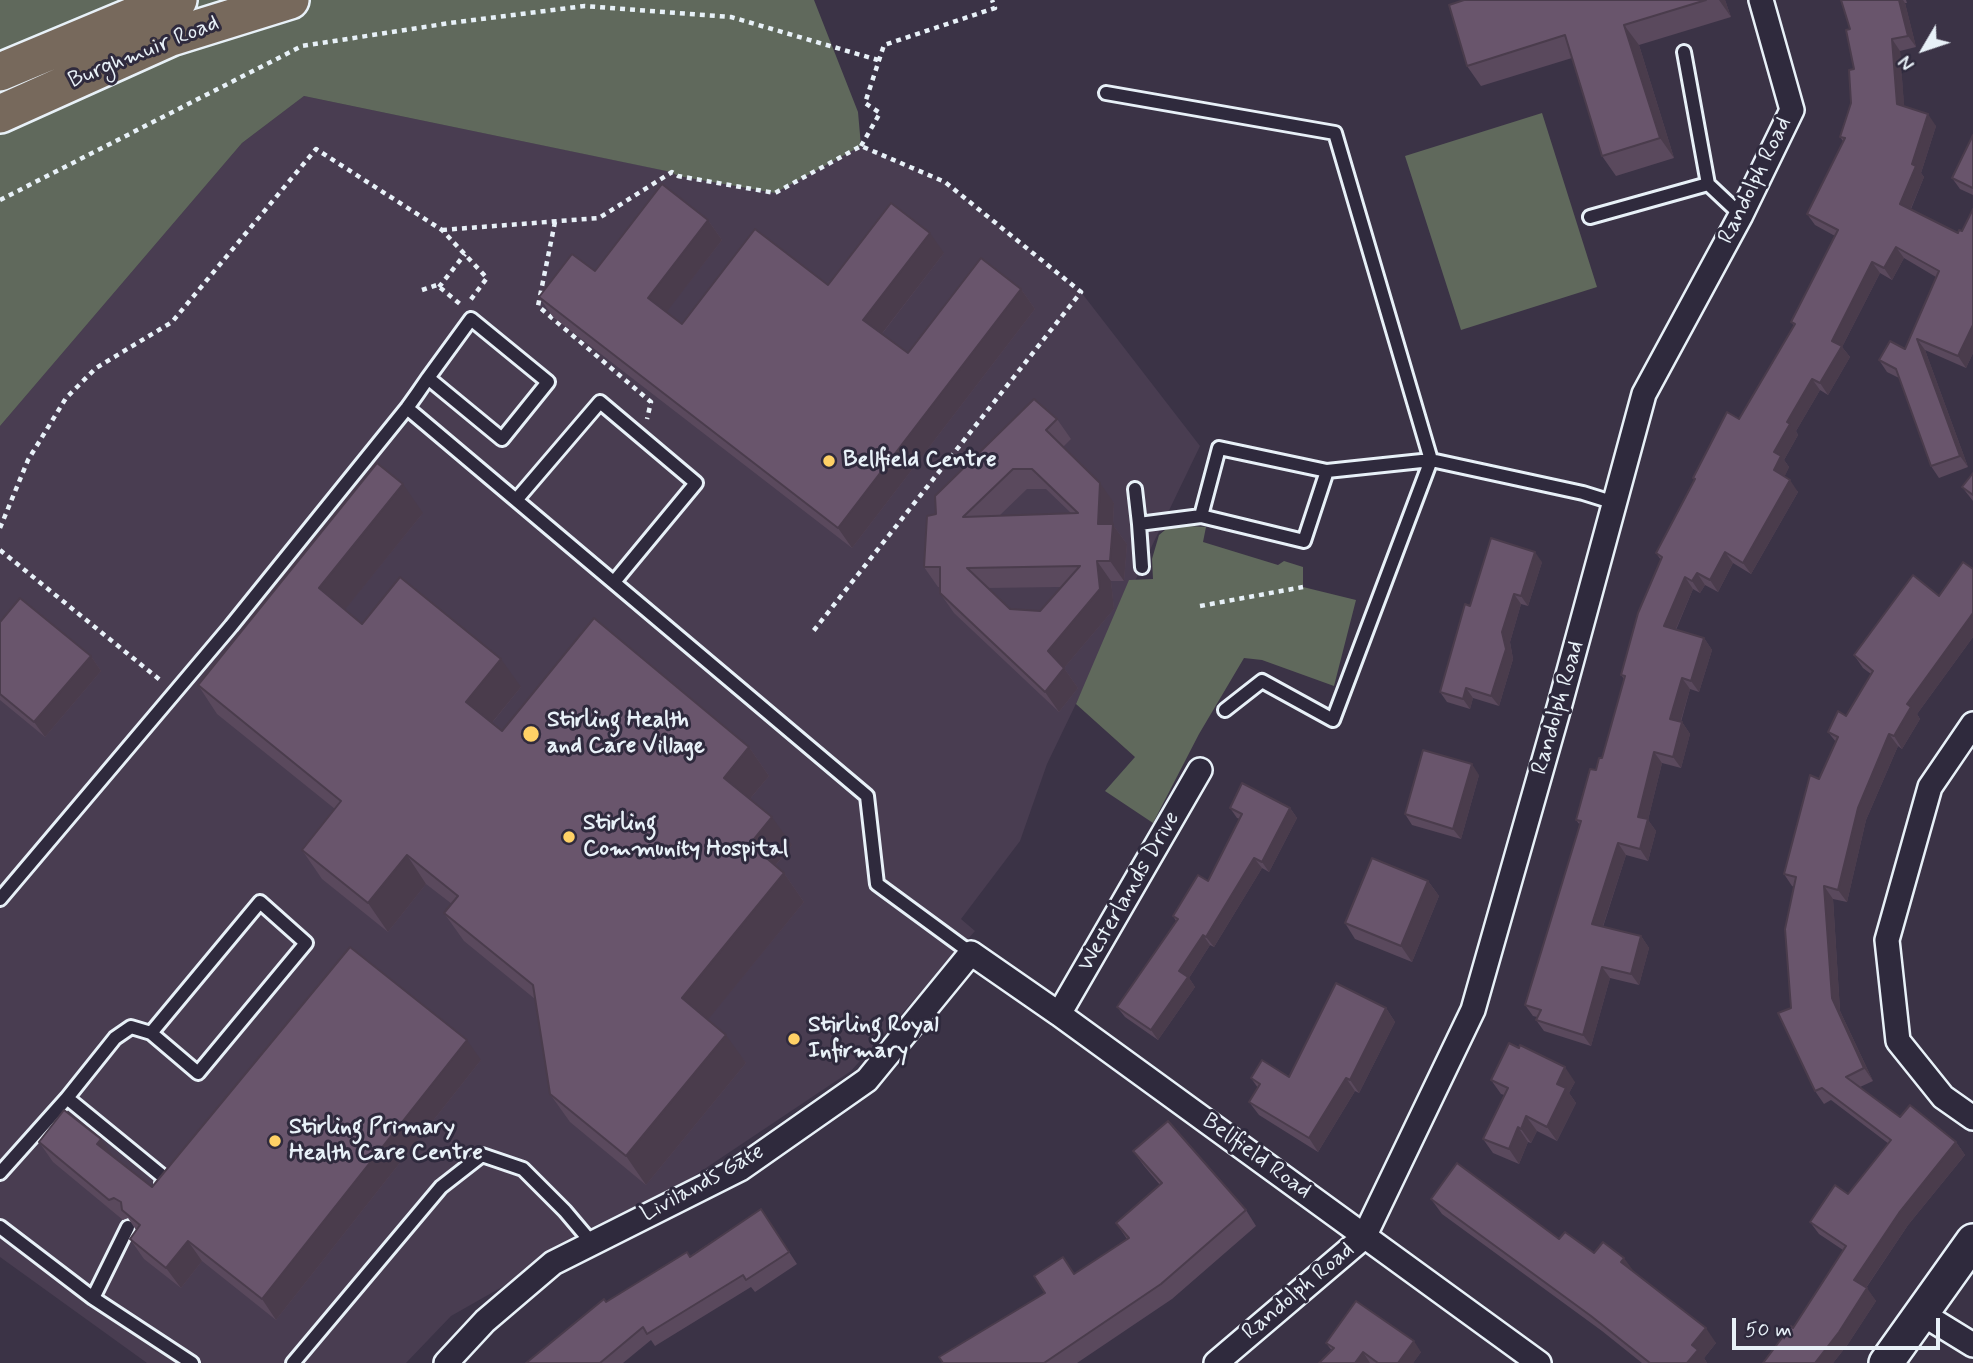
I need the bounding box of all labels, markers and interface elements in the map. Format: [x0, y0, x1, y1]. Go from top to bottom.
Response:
street label: Burghmuir Road [65, 10, 223, 96]
north arrow [1889, 14, 1959, 84]
text: N [1894, 50, 1921, 75]
street label: Randolph Road [1713, 113, 1799, 249]
place label: Bellfield Centre [843, 447, 997, 475]
marker: Bellfield Centre [821, 453, 837, 469]
street label: Randolph Road [1527, 638, 1591, 778]
place label: Stirling Health and Care Village [547, 707, 705, 761]
marker: Stirling Health and Care Village [521, 724, 541, 744]
street label: Westerlands Drive [1073, 807, 1187, 977]
place label: Stirling Community Hospital [583, 810, 788, 864]
marker: Stirling Community Hospital [561, 829, 577, 845]
place label: Stirling Royal Infirmary [808, 1012, 939, 1066]
marker: Stirling Royal Infirmary [786, 1031, 802, 1047]
street label: Bellfield Road [1196, 1108, 1316, 1206]
place label: Stirling Primary Health Care Centre [289, 1114, 483, 1168]
marker: Stirling Primary Health Care Centre [267, 1133, 283, 1149]
street label: Livilands Gate [637, 1139, 769, 1229]
street label: Randolph Road [1237, 1237, 1361, 1347]
scale bar [1735, 1304, 1943, 1348]
text: 50 m [1745, 1316, 1792, 1344]

